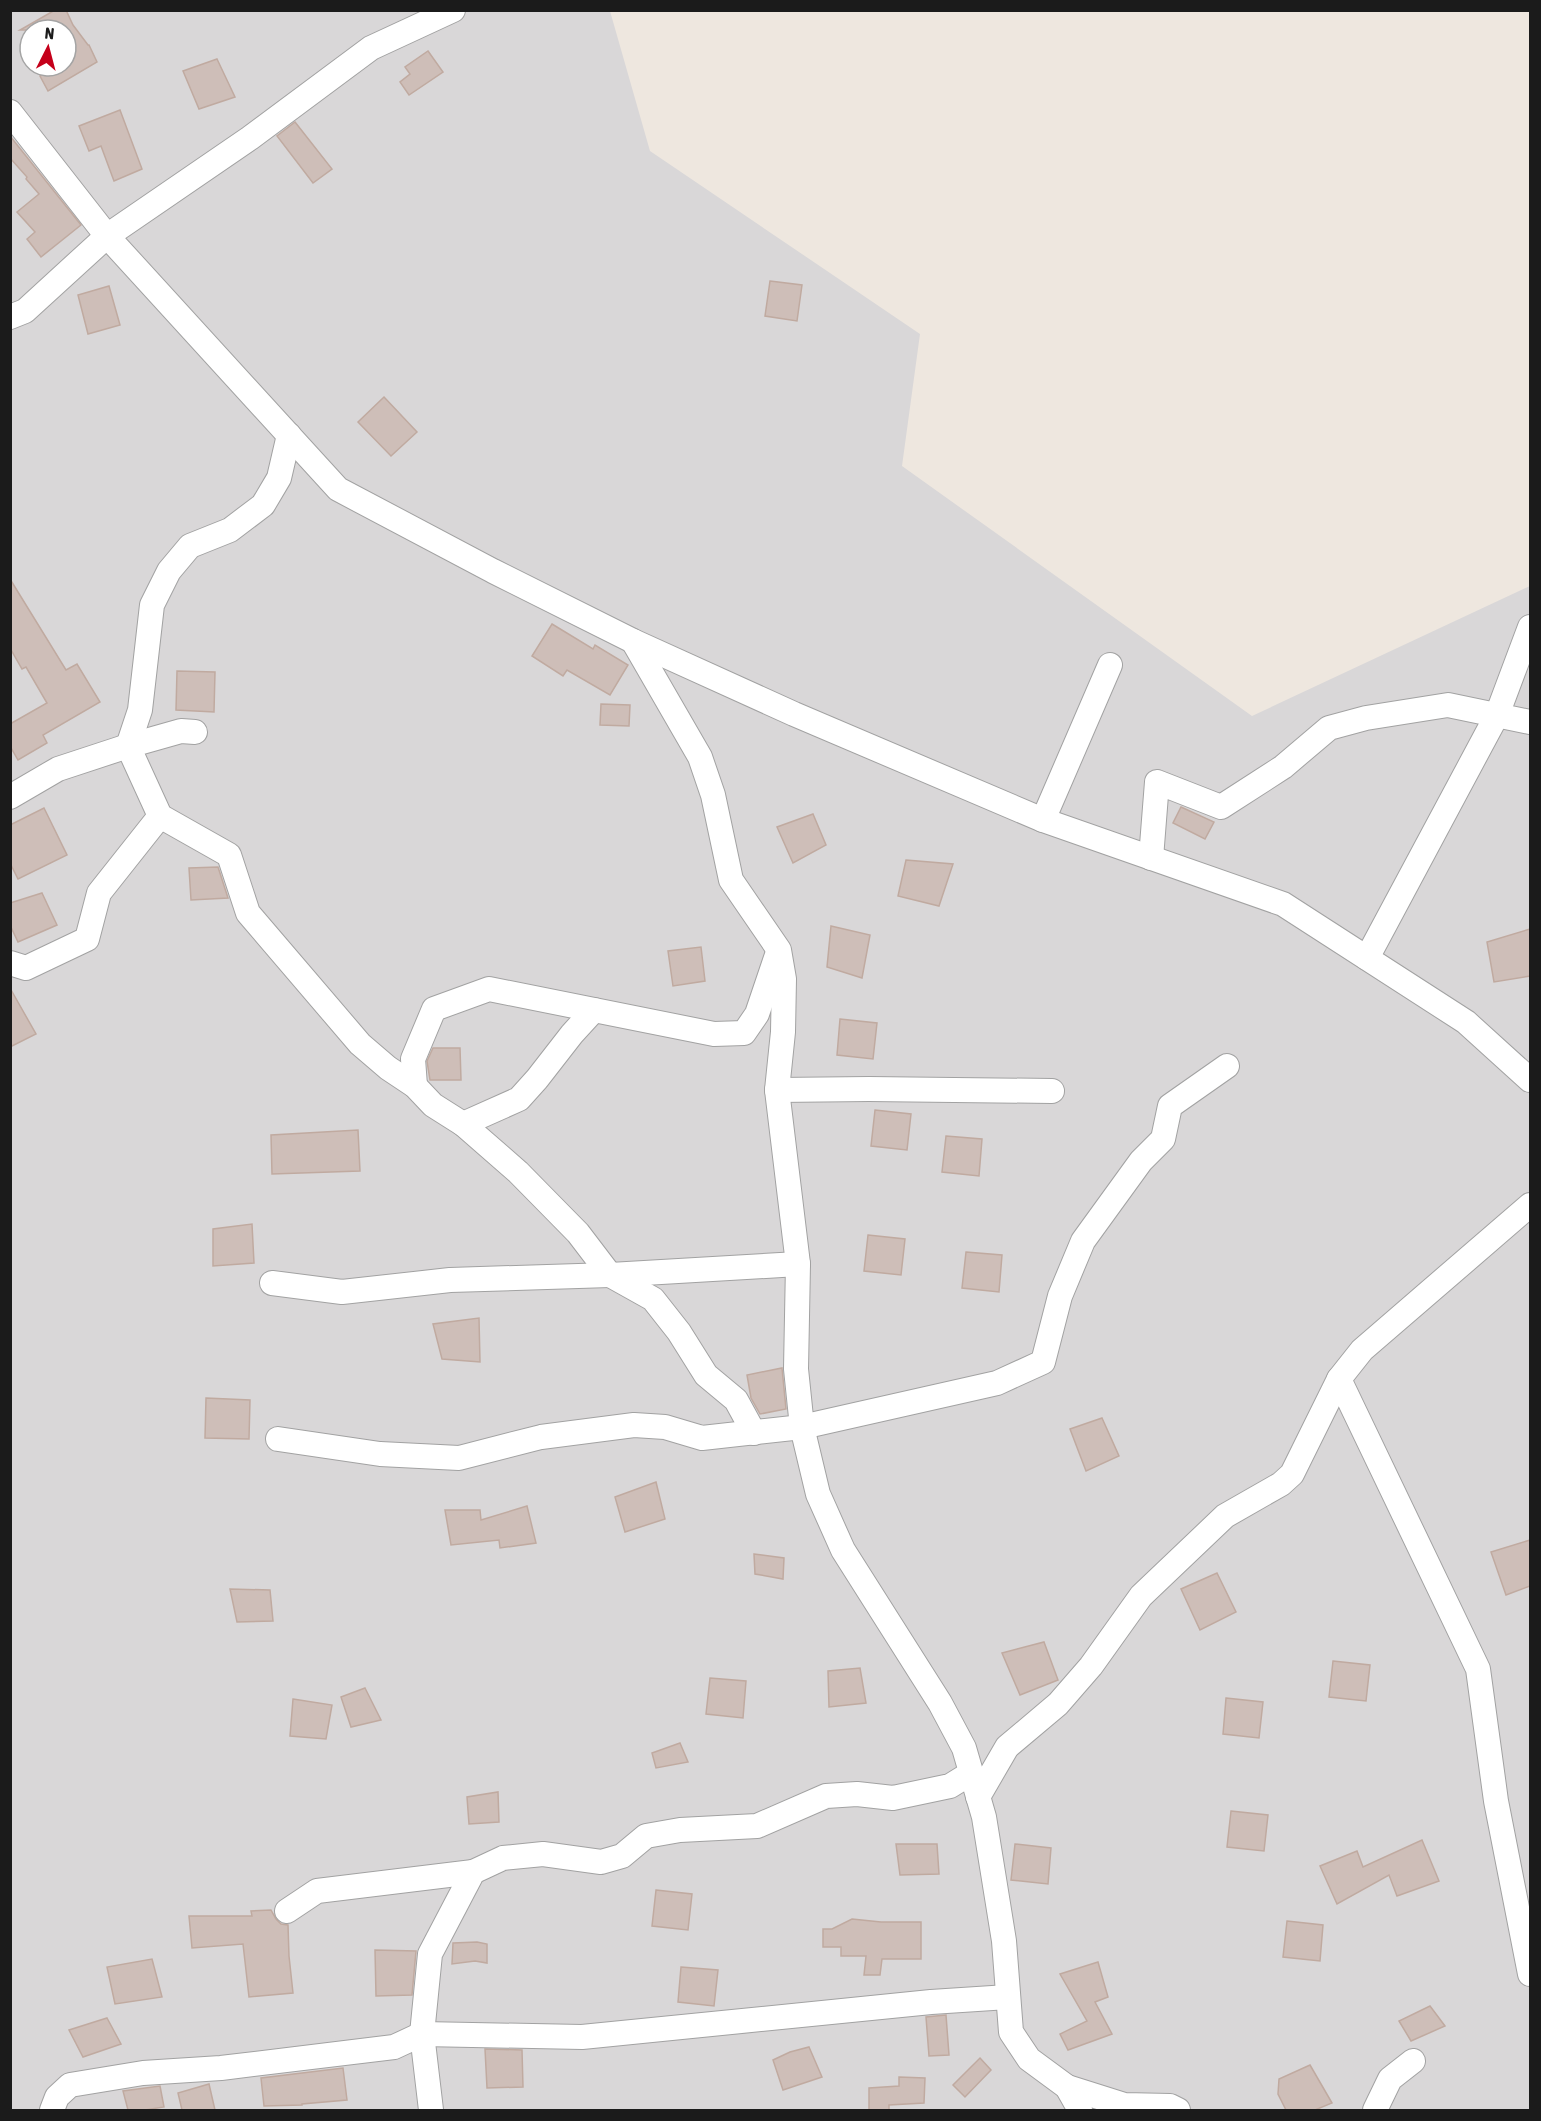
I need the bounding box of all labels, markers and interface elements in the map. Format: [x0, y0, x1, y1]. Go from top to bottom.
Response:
north arrow [18, 18, 78, 78]
text: N [44, 24, 55, 43]

